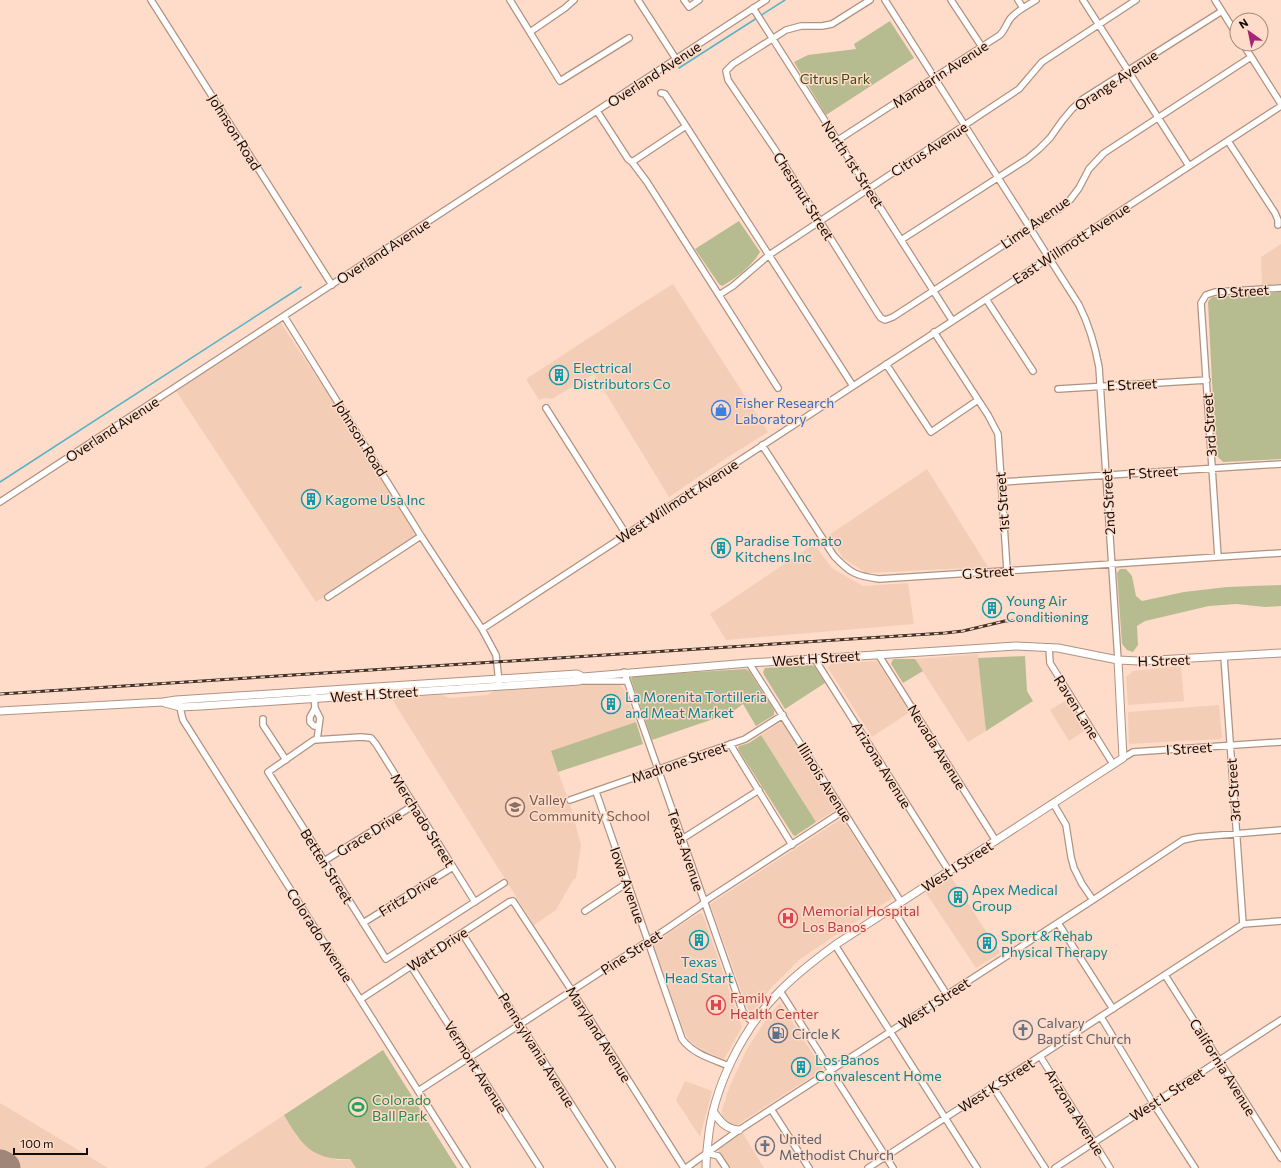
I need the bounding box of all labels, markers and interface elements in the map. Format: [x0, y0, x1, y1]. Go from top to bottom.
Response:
north arrow [1229, 12, 1269, 52]
text: N [1236, 15, 1250, 31]
street label: Mandarin Avenue [889, 37, 991, 111]
street label: Overland Avenue [604, 38, 704, 110]
street label: Orange Avenue [1071, 46, 1161, 114]
park label: Citrus Park [800, 70, 871, 87]
street label: Johnson Road [205, 91, 265, 173]
street label: North 1st Street [818, 117, 888, 211]
street label: Citrus Avenue [887, 118, 971, 180]
street label: Chestnut Street [770, 149, 838, 244]
street label: Lime Avenue [997, 192, 1073, 252]
street label: East Willmott Avenue [1009, 199, 1133, 287]
street label: Overland Avenue [333, 215, 433, 287]
street label: D Street [1216, 281, 1270, 301]
place label: Electrical Distributors Co [573, 359, 671, 392]
building icon: Electrical Distributors Co [548, 364, 570, 386]
street label: E Street [1106, 374, 1158, 394]
street label: 3rd Street [1198, 392, 1220, 457]
street label: Overland Avenue [62, 393, 162, 465]
place label: Fisher Research Laboratory [735, 394, 834, 427]
street label: Johnson Road [331, 397, 391, 479]
shop icon: Fisher Research Laboratory [710, 399, 732, 421]
street label: West Willmott Avenue [613, 455, 741, 547]
street label: F Street [1127, 462, 1179, 482]
street label: 2nd Street [1098, 468, 1118, 535]
street label: 1st Street [991, 471, 1013, 533]
building icon: Kagome Usa Inc [300, 488, 322, 510]
place label: Kagome Usa Inc [325, 491, 425, 508]
place label: Paradise Tomato Kitchens Inc [735, 532, 842, 565]
building icon: Paradise Tomato Kitchens Inc [710, 537, 732, 559]
street label: G Street [961, 562, 1015, 582]
place label: Young Air Conditioning [1006, 592, 1089, 625]
building icon: Young Air Conditioning [981, 597, 1003, 619]
street label: West H Street [771, 646, 861, 670]
street label: H Street [1137, 651, 1191, 669]
street label: Raven Lane [1051, 672, 1103, 742]
street label: West H Street [329, 682, 419, 706]
place label: La Morenita Tortilleria and Meat Market [625, 688, 767, 721]
building icon: La Morenita Tortilleria and Meat Market [600, 693, 622, 715]
street label: Nevada Avenue [904, 701, 970, 793]
street label: Arizona Avenue [849, 719, 915, 811]
street label: Madrone Street [629, 738, 729, 786]
street label: I Street [1165, 738, 1213, 758]
street label: Illinois Avenue [794, 739, 856, 825]
street label: 3rd Street [1222, 757, 1244, 822]
street label: Merchado Street [387, 770, 459, 870]
place label: Valley Community School [529, 791, 650, 824]
school or university icon: Valley Community School [504, 796, 526, 818]
street label: Grace Drive [333, 806, 405, 860]
street label: Texas Avenue [664, 807, 708, 893]
street label: Betten Street [297, 825, 357, 907]
street label: West I Street [918, 837, 996, 895]
street label: Iowa Avenue [607, 845, 649, 925]
street label: Fritz Drive [375, 870, 441, 920]
place label: Apex Medical Group [972, 881, 1058, 914]
street label: Colorado Avenue [283, 885, 357, 985]
building icon: Apex Medical Group [947, 886, 969, 908]
place label: Memorial Hospital Los Banos [802, 902, 920, 935]
hospital icon: Memorial Hospital Los Banos [777, 907, 799, 929]
street label: Watt Drive [403, 923, 471, 975]
street label: Pine Street [597, 926, 665, 978]
place label: Sport & Rehab Physical Therapy [1001, 927, 1108, 960]
building icon: Texas Head Start [688, 929, 710, 951]
building icon: Sport & Rehab Physical Therapy [976, 932, 998, 954]
place label: Texas Head Start [665, 953, 733, 986]
street label: West J Street [895, 973, 973, 1032]
street label: Maryland Avenue [563, 983, 635, 1085]
place label: Family Health Center [730, 989, 819, 1022]
street label: Pennsylvania Avenue [495, 990, 579, 1110]
hospital icon: Family Health Center [705, 994, 727, 1016]
place label: Calvary Baptist Church [1037, 1014, 1131, 1047]
street label: California Avenue [1186, 1015, 1260, 1119]
street label: Vermont Avenue [441, 1018, 511, 1116]
church icon: Calvary Baptist Church [1012, 1019, 1034, 1041]
fuel station icon: Circle K [767, 1022, 789, 1044]
place label: Circle K [792, 1025, 840, 1042]
place label: Los Banos Convalescent Home [815, 1051, 942, 1084]
street label: West K Street [955, 1054, 1037, 1116]
building icon: Los Banos Convalescent Home [790, 1056, 812, 1078]
street label: West L Street [1126, 1063, 1208, 1124]
street label: Arizona Avenue [1042, 1066, 1108, 1158]
place label: Colorado Ball Park [372, 1091, 431, 1124]
sports icon: Colorado Ball Park [347, 1096, 369, 1118]
scale bar [14, 1130, 87, 1156]
place label: United Methodist Church [779, 1130, 894, 1163]
church icon: United Methodist Church [754, 1135, 776, 1157]
text: 100 m [20, 1136, 54, 1150]

